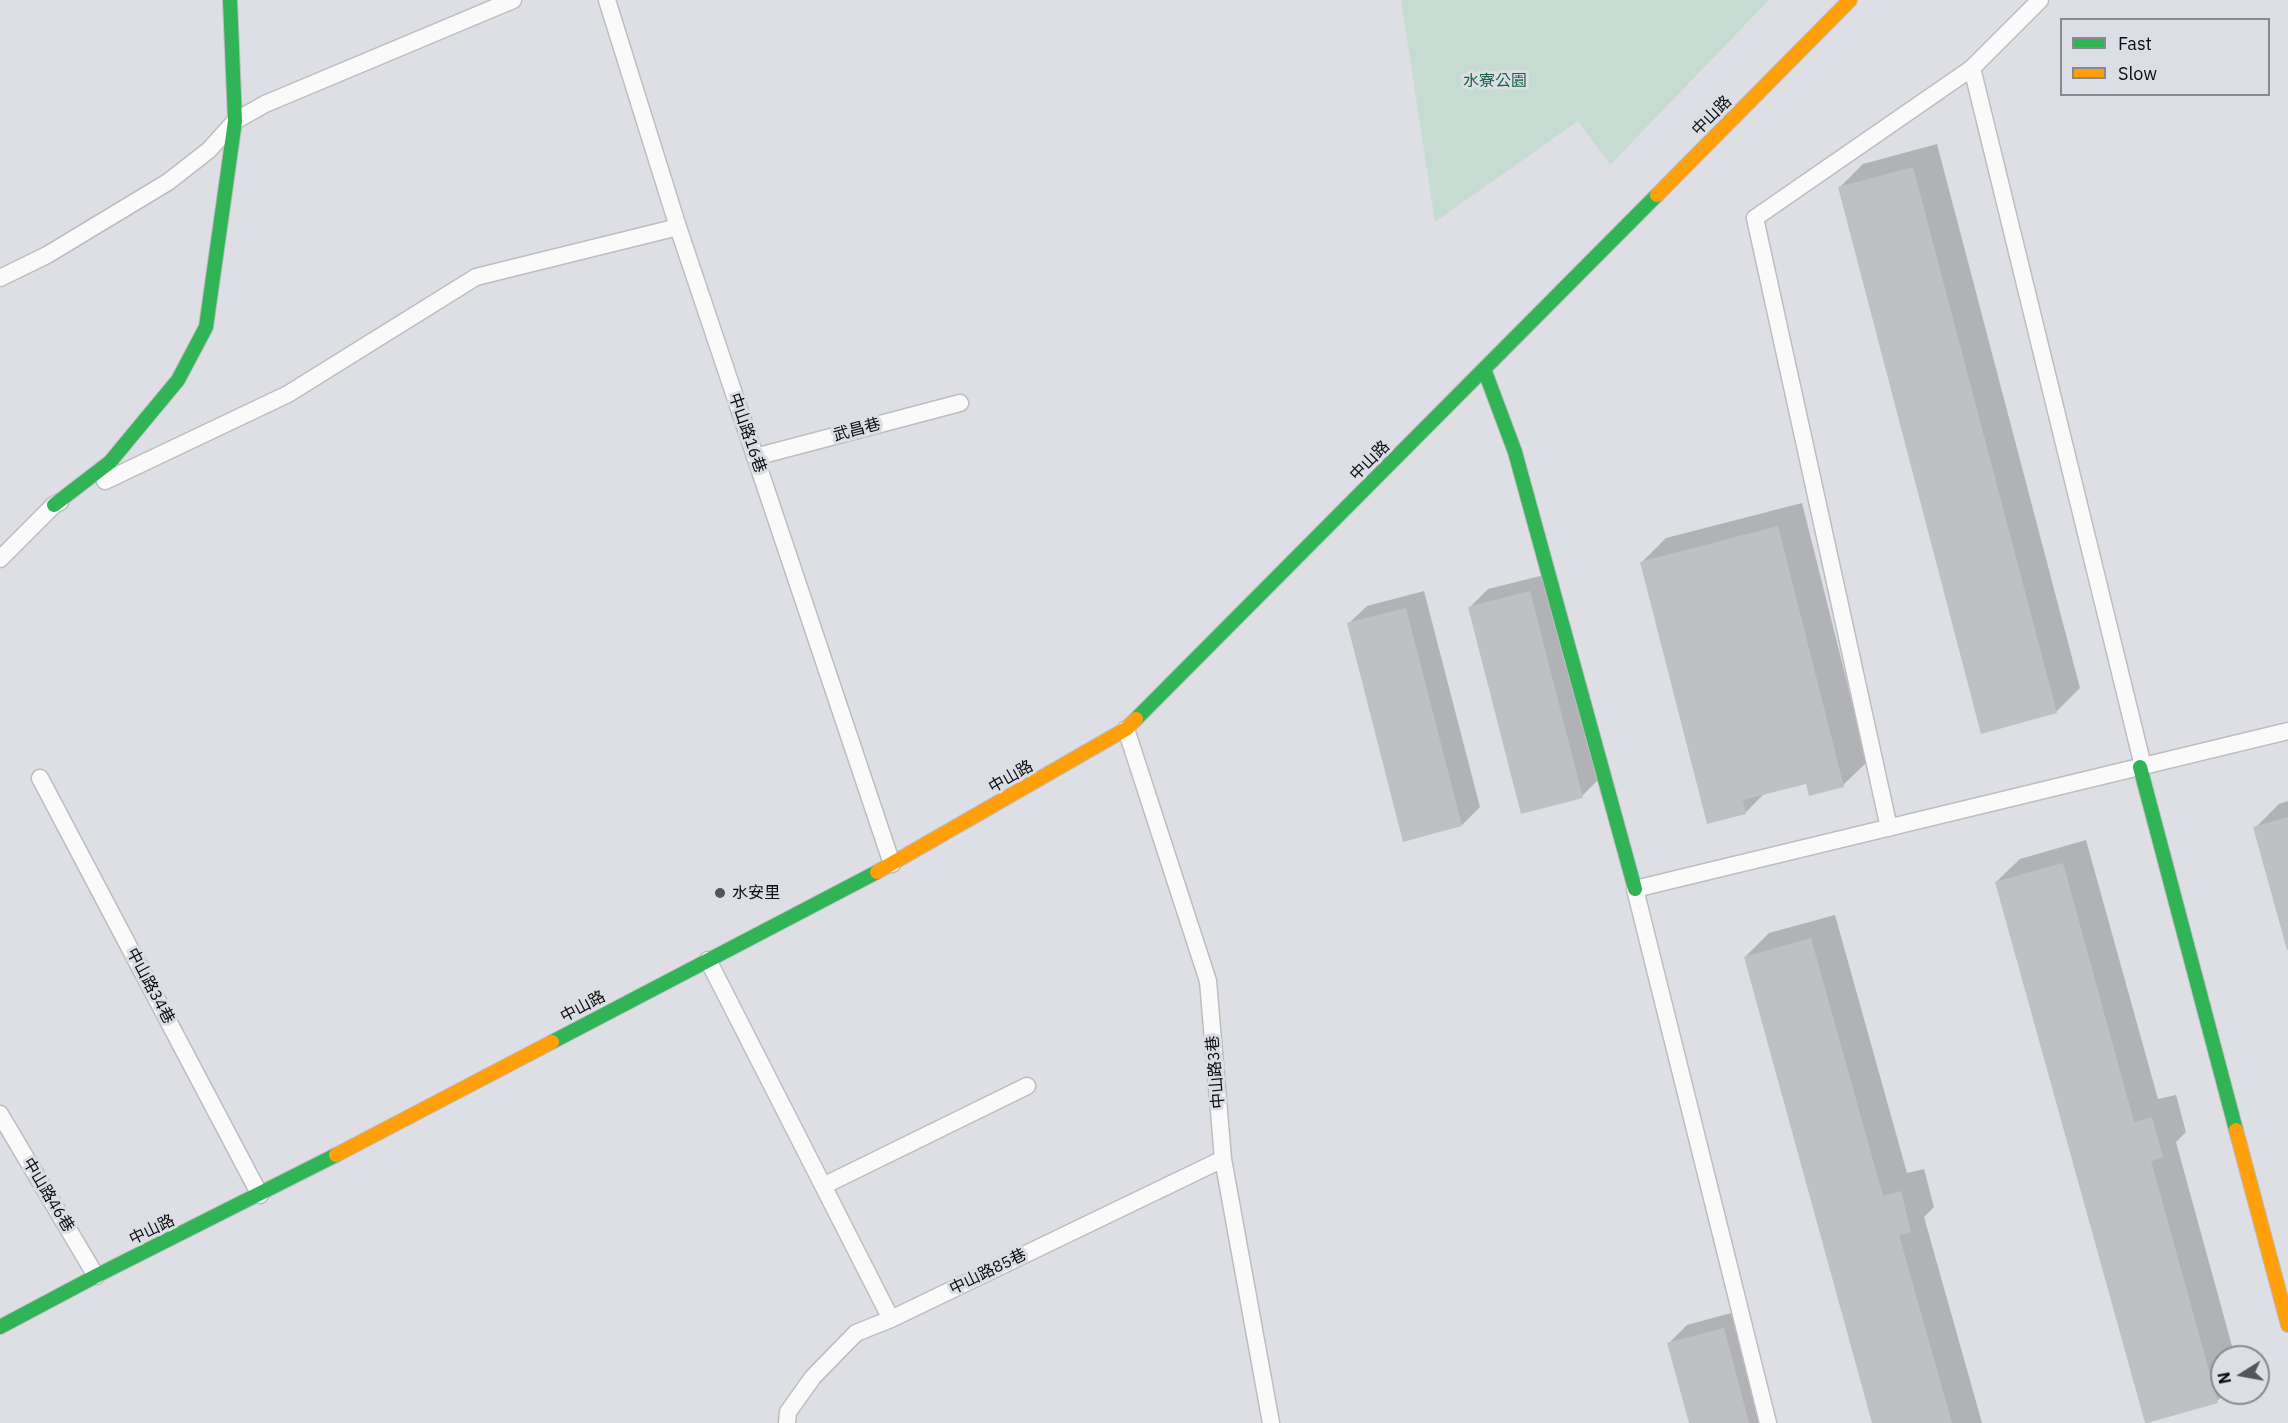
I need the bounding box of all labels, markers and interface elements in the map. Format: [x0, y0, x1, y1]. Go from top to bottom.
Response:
legend [2060, 18, 2270, 96]
text: Fast [2118, 32, 2152, 55]
text: Slow [2118, 62, 2157, 85]
park label: 水寮公園 [1463, 71, 1527, 91]
street label: 中山路 [1688, 92, 1736, 140]
street label: 中山路16巷 [724, 391, 770, 475]
street label: 武昌巷 [831, 415, 883, 445]
street label: 中山路 [1346, 437, 1394, 485]
street label: 中山路 [985, 757, 1037, 797]
place label: 水安里 [732, 883, 780, 903]
marker: 水安里 [713, 886, 727, 900]
street label: 中山路34巷 [122, 945, 178, 1027]
street label: 中山路 [557, 987, 609, 1027]
street label: 中山路3巷 [1203, 1035, 1229, 1109]
street label: 中山路46巷 [18, 1154, 78, 1236]
street label: 中山路 [126, 1211, 178, 1249]
street label: 中山路85巷 [946, 1245, 1030, 1299]
north arrow [2210, 1345, 2270, 1405]
text: N [2213, 1370, 2235, 1386]

